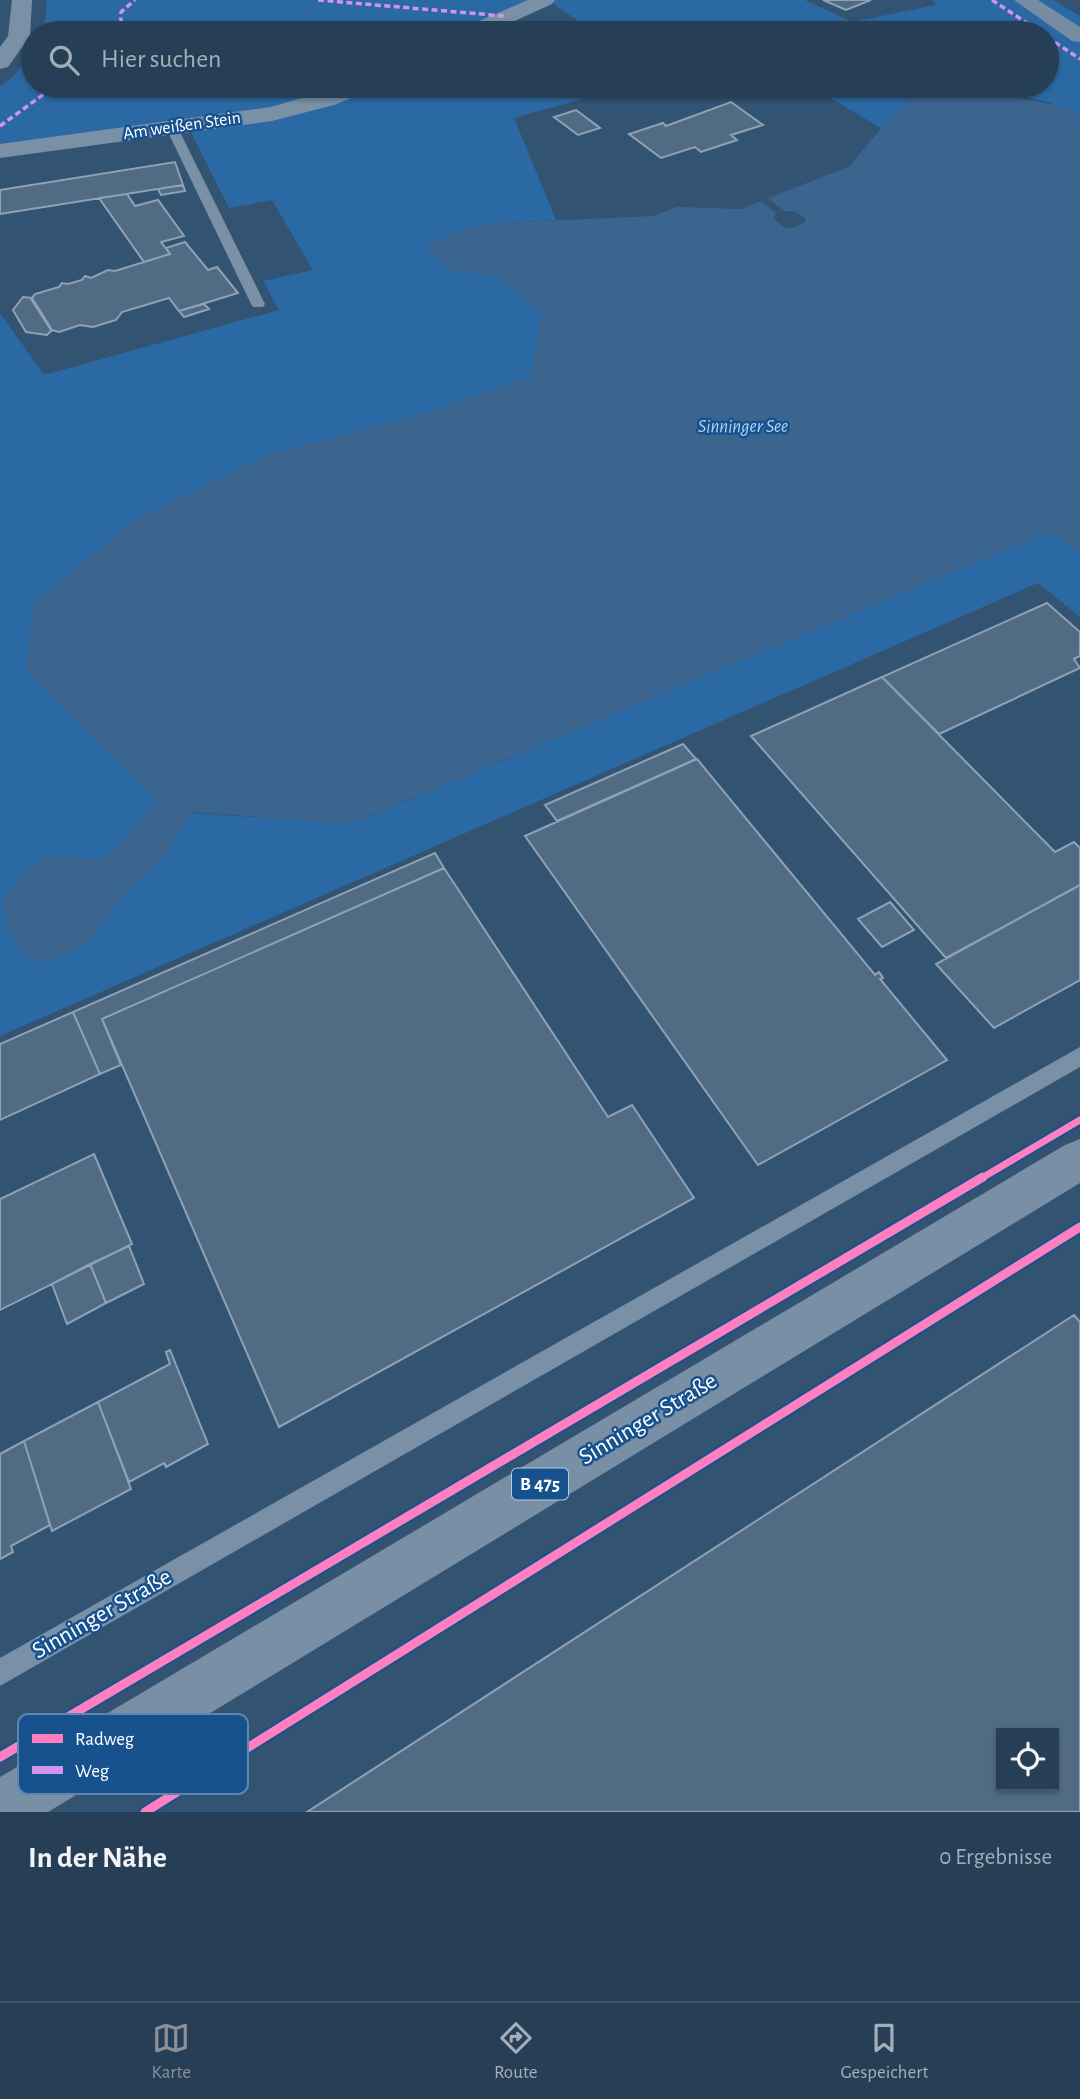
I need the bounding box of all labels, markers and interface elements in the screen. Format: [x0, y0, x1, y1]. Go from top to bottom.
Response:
search box [21, 21, 1059, 98]
icon: search [45, 41, 83, 79]
text: Hier suchen [101, 46, 222, 72]
street label: Am weißen Stein [122, 109, 242, 143]
water label: Sinninger See [698, 417, 788, 436]
street label: Sinninger Straße [575, 1368, 721, 1470]
road number: B 475 [512, 1468, 568, 1500]
street label: Sinninger Straße [28, 1565, 176, 1663]
legend [18, 1714, 248, 1794]
map controls [996, 1728, 1059, 1791]
button: locate [996, 1728, 1059, 1791]
text: Radweg [75, 1730, 135, 1749]
text: Weg [75, 1762, 110, 1781]
text: In der Nähe [28, 1843, 167, 1873]
text: 0 Ergebnisse [939, 1846, 1052, 1869]
tab: Karte [152, 2019, 191, 2084]
tab: Route [494, 2019, 537, 2084]
tab: Gespeichert [840, 2019, 928, 2084]

